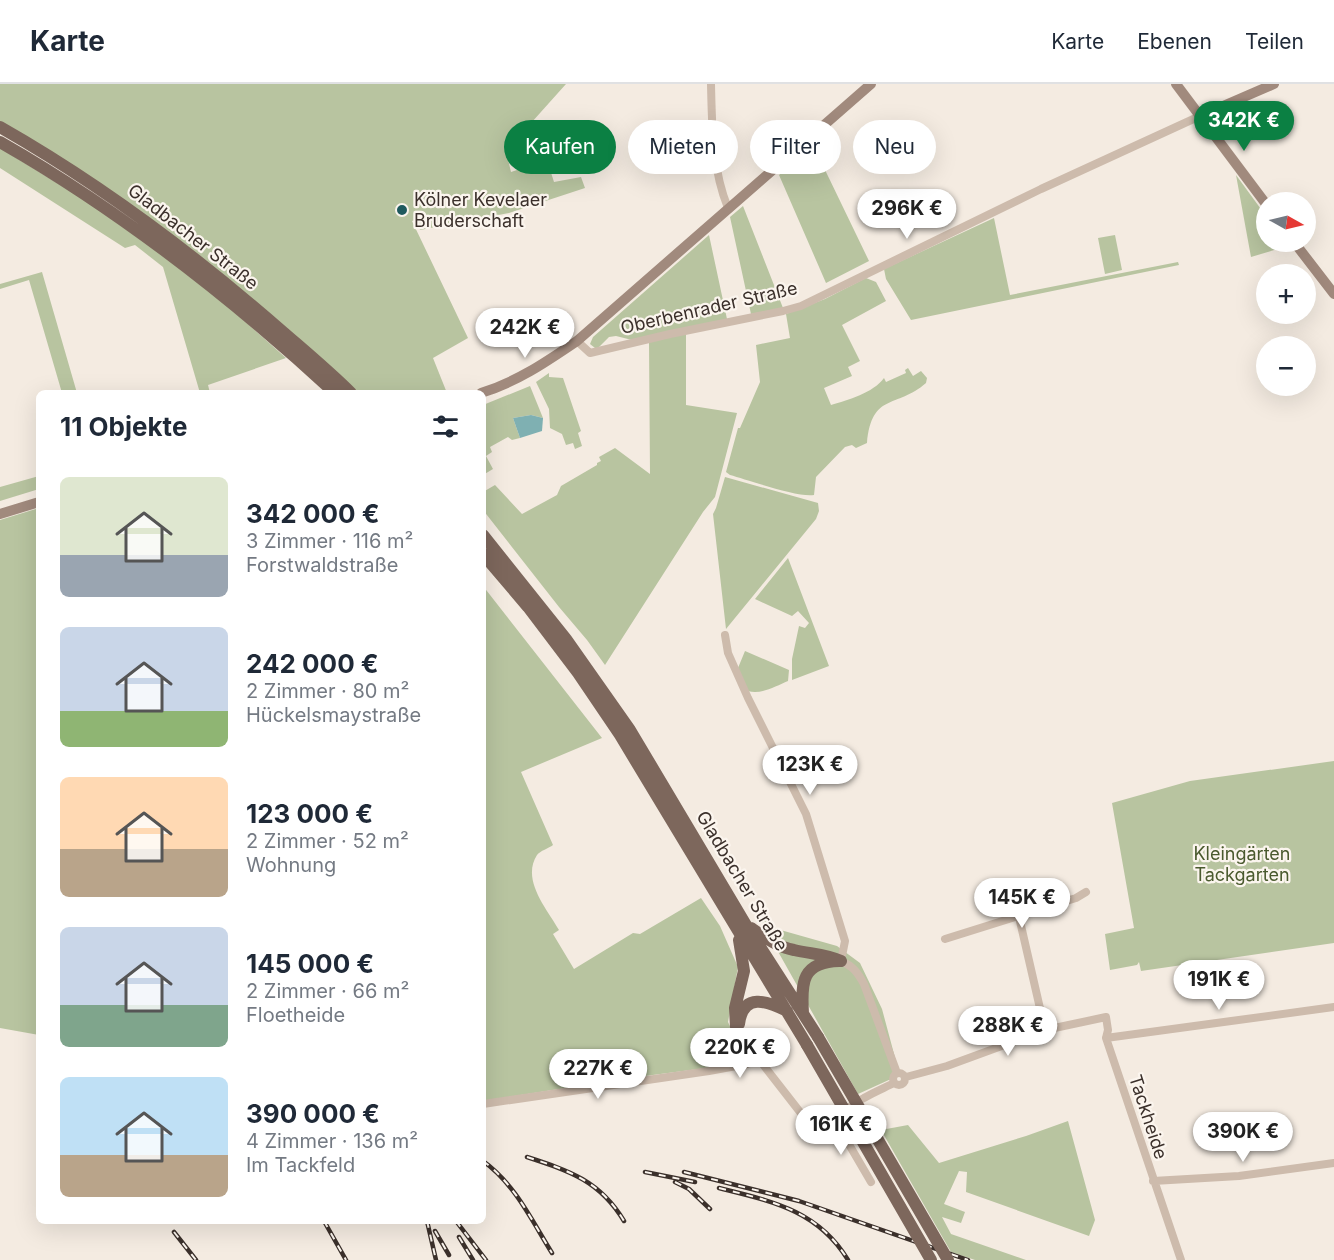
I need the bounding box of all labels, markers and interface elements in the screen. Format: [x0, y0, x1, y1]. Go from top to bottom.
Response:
text: Karte [30, 24, 105, 58]
text: Karte [1051, 29, 1104, 54]
text: Ebenen [1137, 29, 1212, 54]
text: Teilen [1245, 29, 1304, 54]
pin: 342K € [1195, 101, 1293, 152]
text: 342K € [1208, 108, 1280, 132]
chip: Kaufen [504, 120, 616, 174]
chip: Mieten [628, 120, 738, 174]
chip: Filter [750, 120, 841, 174]
chip: Neu [853, 120, 936, 174]
street label: Gladbacher Straße [124, 179, 263, 294]
place label: Kölner Kevelaer Bruderschaft [414, 189, 547, 231]
pin: 296K € [858, 189, 956, 240]
north arrow [1256, 192, 1316, 252]
map controls [1256, 192, 1316, 396]
text: 296K € [871, 196, 943, 220]
marker: Kölner Kevelaer Bruderschaft [395, 203, 409, 217]
button: + [1256, 264, 1316, 324]
street label: Oberbenrader Straße [619, 277, 799, 338]
pin: 242K € [476, 308, 574, 359]
text: 242K € [489, 315, 561, 339]
button: − [1256, 336, 1316, 396]
icon: filters [429, 410, 462, 443]
text: 11 Objekte [60, 411, 187, 442]
text: 342 000 € [246, 498, 379, 529]
icon: home [108, 501, 180, 573]
text: 3 Zimmer · 116 m² [246, 529, 413, 553]
text: Forstwaldstraße [246, 553, 398, 577]
text: 242 000 € [246, 648, 379, 679]
icon: home [108, 651, 180, 723]
text: 2 Zimmer · 80 m² [246, 679, 409, 703]
text: Hückelsmaystraße [246, 703, 421, 727]
pin: 123K € [761, 745, 859, 796]
text: 123K € [777, 752, 843, 776]
text: 123 000 € [246, 798, 373, 829]
icon: home [108, 801, 180, 873]
street label: Gladbacher Straße [692, 807, 792, 954]
text: 2 Zimmer · 52 m² [246, 829, 409, 853]
park label: Kleingärten Tackgarten [1194, 843, 1291, 885]
text: Wohnung [246, 853, 336, 877]
pin: 145K € [973, 878, 1071, 929]
text: 145K € [988, 885, 1056, 909]
text: 145 000 € [246, 948, 374, 979]
icon: home [108, 951, 180, 1023]
pin: 191K € [1170, 960, 1268, 1011]
text: 191K € [1187, 967, 1251, 991]
text: 2 Zimmer · 66 m² [246, 979, 409, 1003]
text: Floetheide [246, 1003, 345, 1027]
pin: 288K € [959, 1006, 1057, 1057]
text: 288K € [972, 1013, 1044, 1037]
pin: 220K € [691, 1028, 789, 1079]
text: 220K € [704, 1035, 776, 1059]
pin: 227K € [549, 1049, 647, 1100]
text: 227K € [563, 1056, 633, 1080]
street label: Tackheide [1125, 1072, 1172, 1162]
text: 390 000 € [246, 1098, 380, 1129]
icon: home [108, 1101, 180, 1173]
pin: 161K € [792, 1105, 890, 1156]
text: 161K € [809, 1112, 873, 1136]
pin: 390K € [1194, 1112, 1292, 1163]
text: 390K € [1207, 1119, 1279, 1143]
text: 4 Zimmer · 136 m² [246, 1129, 418, 1153]
text: Im Tackfeld [246, 1153, 355, 1177]

